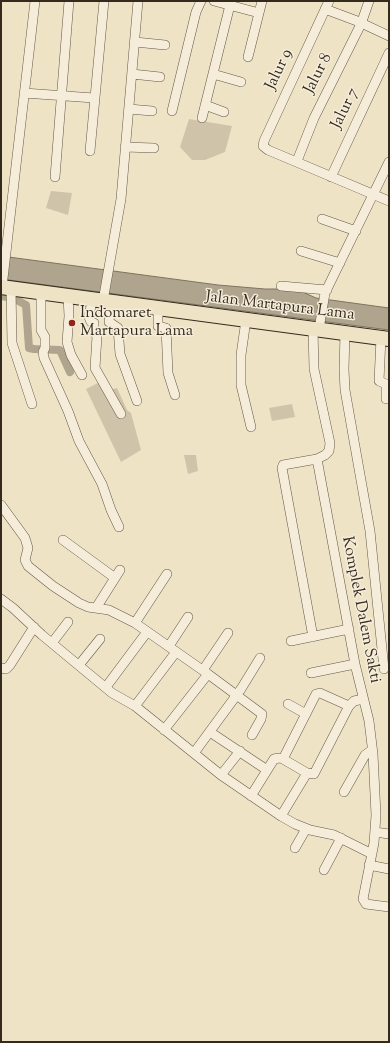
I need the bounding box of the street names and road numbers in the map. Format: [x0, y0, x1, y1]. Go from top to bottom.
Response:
street label: Jalur 9 [262, 47, 298, 93]
street label: Jalur 8 [301, 51, 337, 97]
street label: Jalur 7 [328, 85, 364, 133]
street label: Jalan Martapura Lama [205, 288, 355, 326]
street label: Komplek Dalem Sakti [336, 535, 384, 685]

